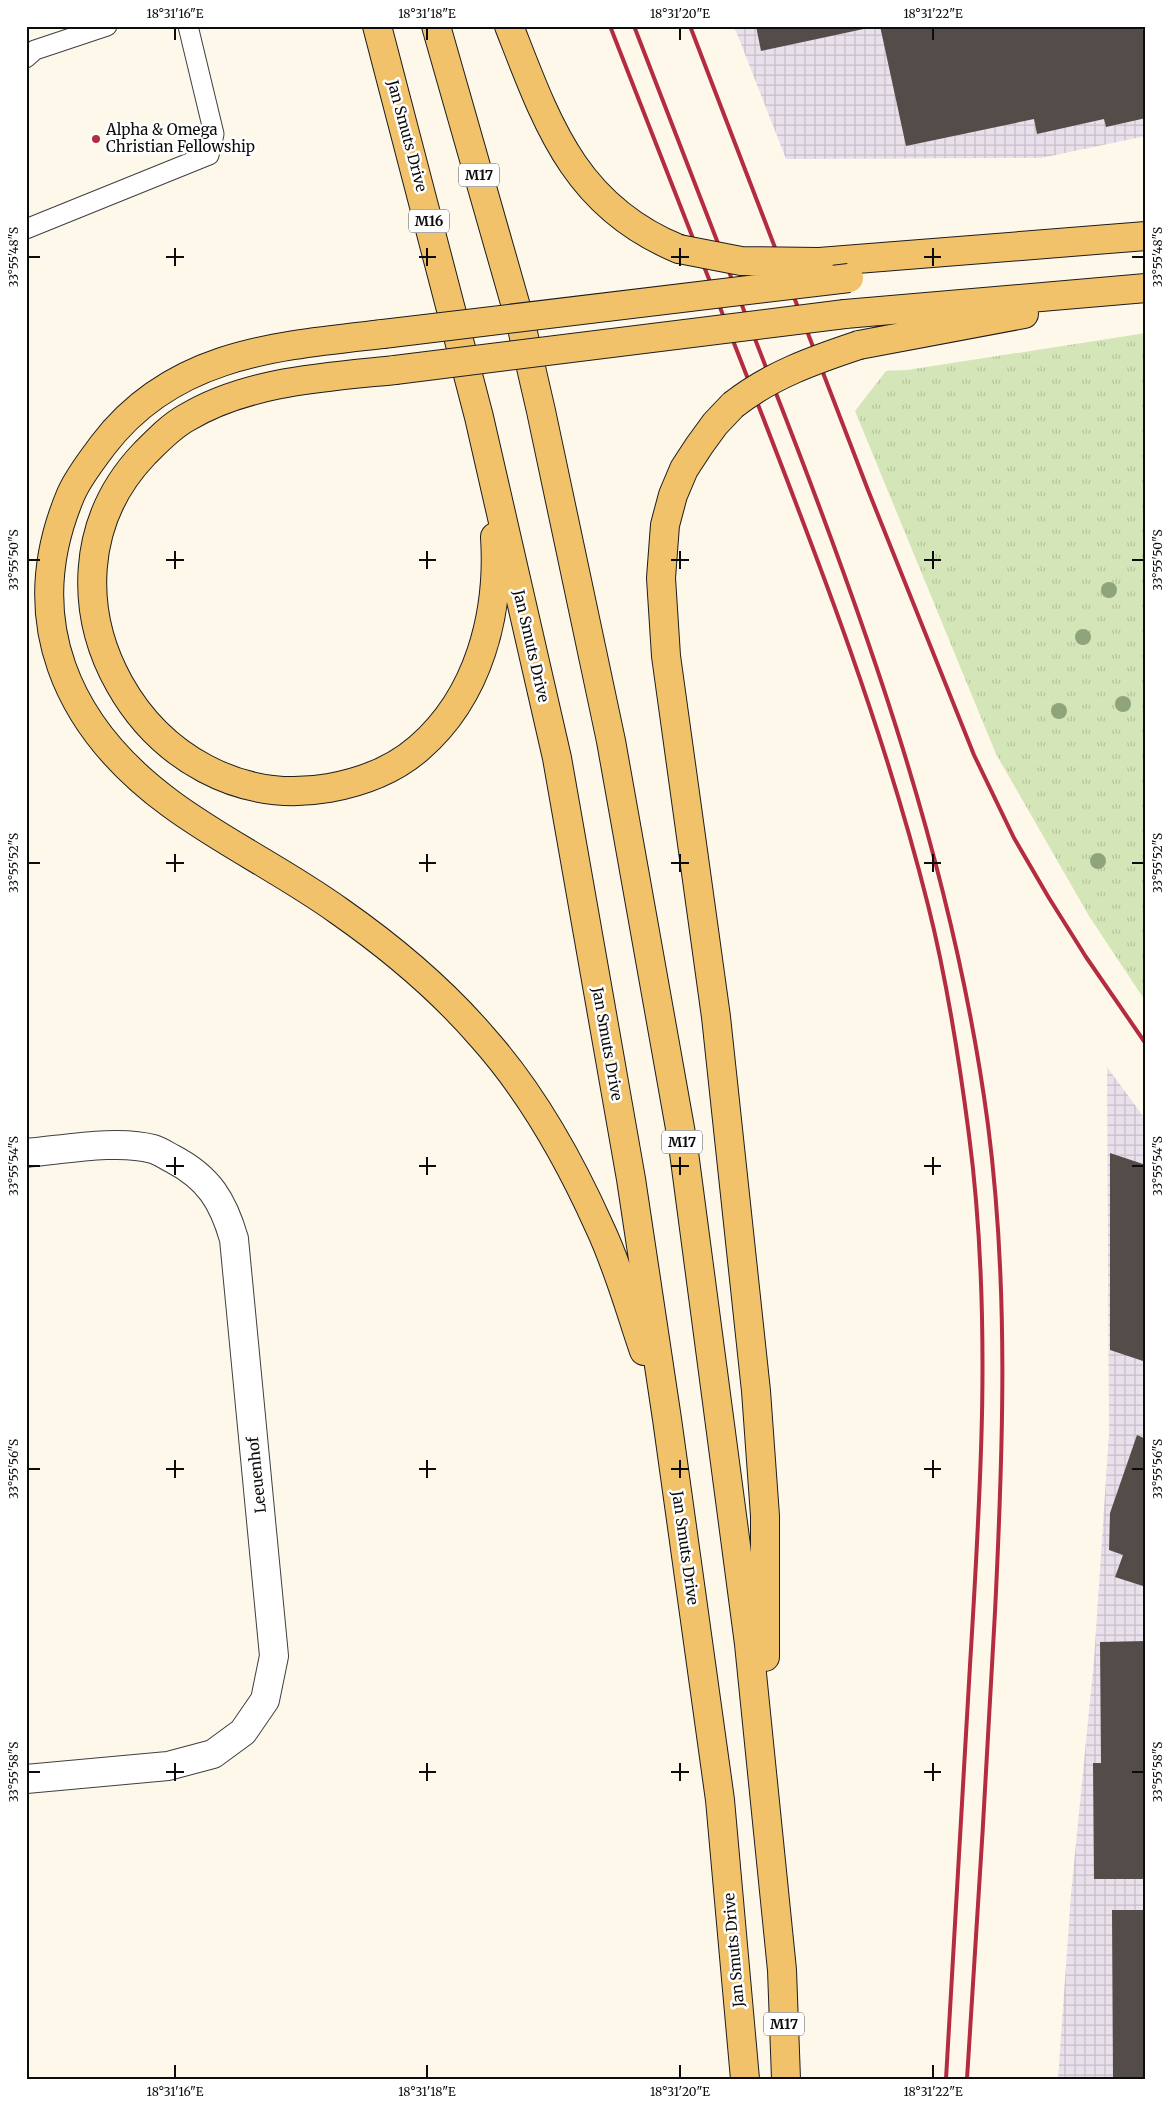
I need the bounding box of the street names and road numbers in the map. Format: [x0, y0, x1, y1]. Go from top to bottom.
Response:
street label: Jan Smuts Drive [383, 77, 432, 194]
road number: M17 [459, 164, 499, 186]
road number: M16 [409, 210, 449, 232]
street label: Jan Smuts Drive [509, 587, 554, 704]
street label: Jan Smuts Drive [588, 985, 627, 1102]
road number: M17 [662, 1130, 702, 1154]
street label: Leeuenhof [243, 1435, 270, 1514]
street label: Jan Smuts Drive [668, 1489, 703, 1606]
street label: Jan Smuts Drive [719, 1892, 748, 2009]
road number: M17 [764, 2012, 804, 2036]

